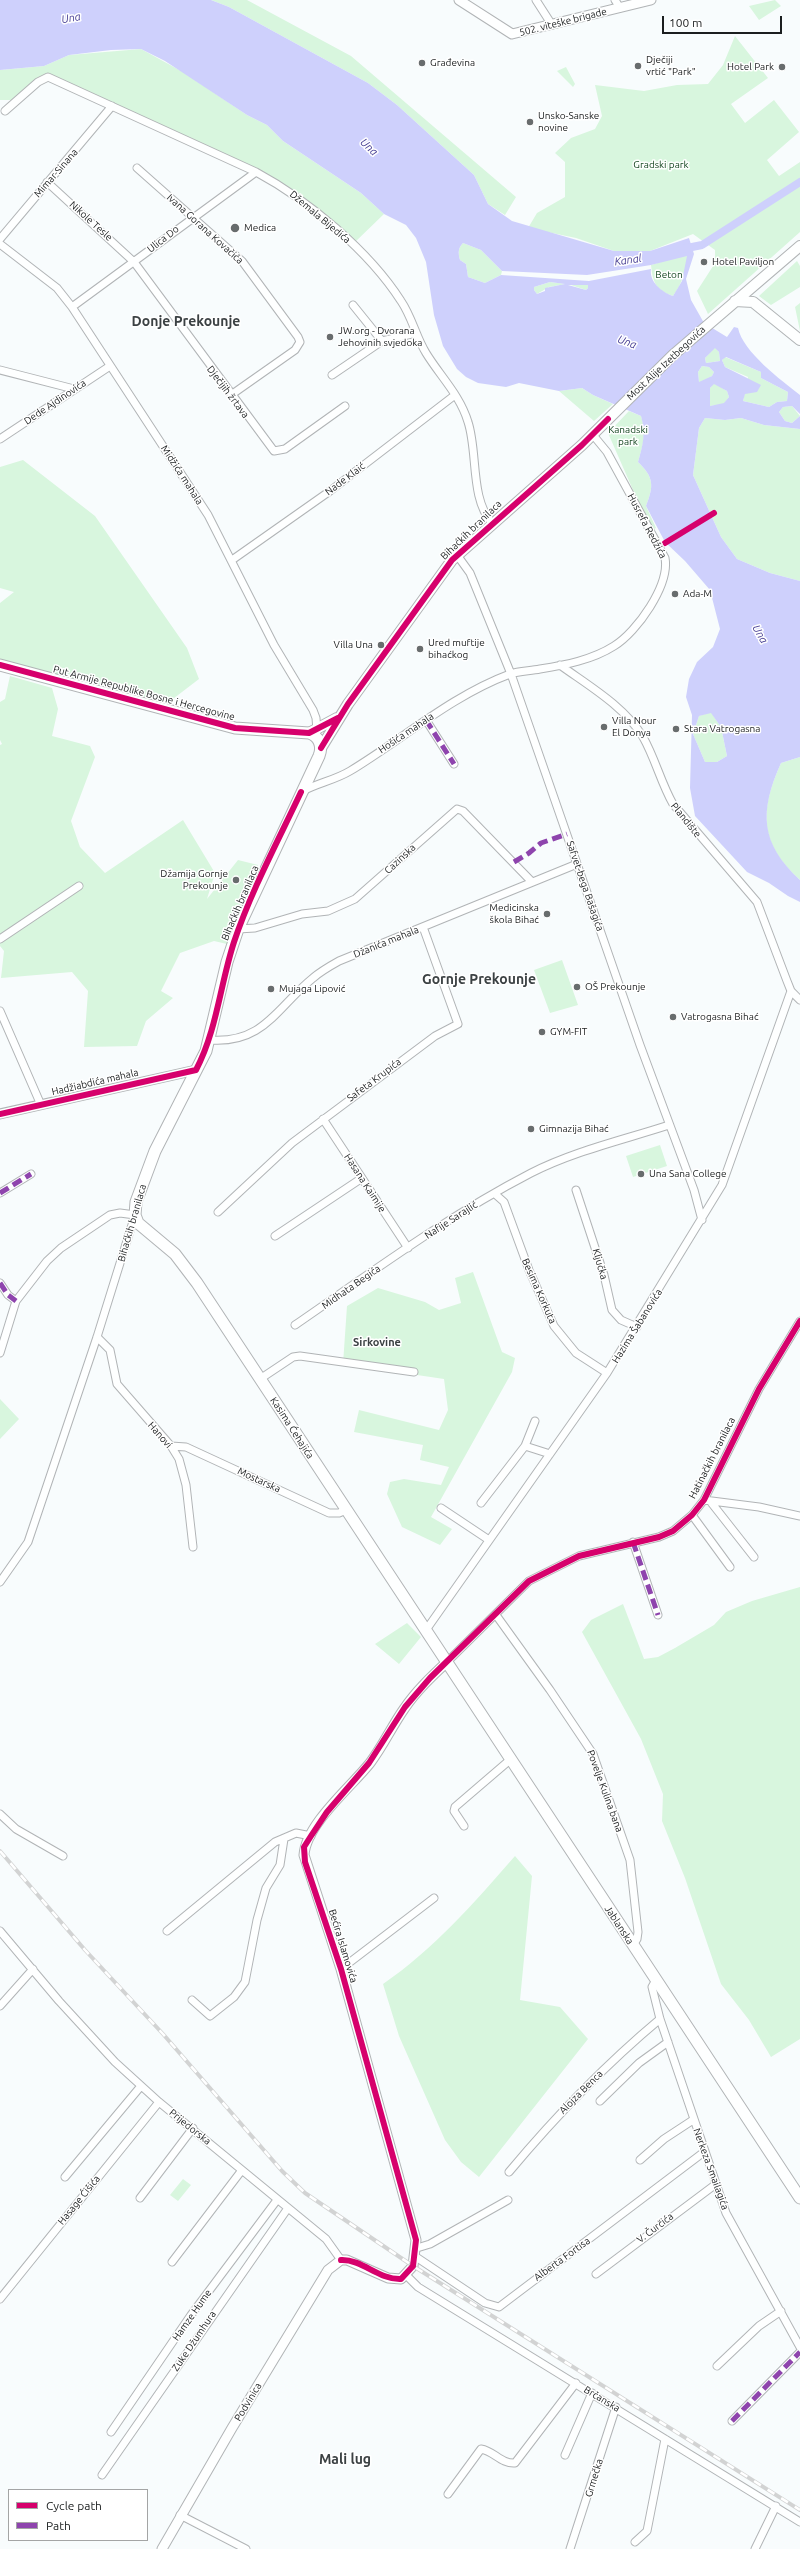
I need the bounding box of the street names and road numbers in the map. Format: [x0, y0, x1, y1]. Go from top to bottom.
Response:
street label: 502. viteške brigade [518, 5, 608, 39]
street label: Mimar-Sinana [32, 146, 80, 200]
street label: Džemala Bijedića [287, 188, 353, 246]
street label: Ivana Gorana Kovačića [164, 191, 246, 267]
street label: Nikole Tesle [67, 199, 115, 243]
street label: Ulica Do [145, 223, 181, 255]
street label: Most Alije Izetbegovića [624, 323, 708, 403]
street label: Dječijih žrtava [204, 363, 252, 421]
street label: Dede Ajdinovića [22, 377, 88, 427]
street label: Midžića mahala [158, 443, 206, 507]
street label: Nade Klaić [323, 460, 367, 498]
street label: Husrefa Redžića [625, 491, 669, 561]
street label: Bihaćkih branilaca [438, 498, 504, 562]
street label: Put Armije Republike Bosne i Hercegovine [52, 663, 236, 723]
street label: Hošića mahala [376, 710, 436, 756]
street label: Plandište [668, 800, 704, 840]
street label: Safvet-bega Bašagića [564, 839, 606, 933]
street label: Cazinska [382, 841, 418, 877]
street label: Bihaćkih branilaca [219, 864, 261, 942]
street label: Džanića mahala [352, 923, 420, 961]
street label: Safeta Krupića [345, 1056, 403, 1104]
street label: Hadžiabdića mahala [50, 1066, 140, 1098]
street label: Hasana Kaimije [342, 1151, 388, 1215]
street label: Bihaćkih branilaca [115, 1183, 149, 1263]
street label: Nafije Sarajlić [422, 1199, 480, 1241]
street label: Ključka [590, 1247, 610, 1281]
street label: Besima Korkuta [519, 1257, 559, 1325]
street label: Midhata Begića [319, 1262, 383, 1312]
street label: Hazima Šabanovića [609, 1287, 665, 1365]
street label: Kasima Ćehajića [268, 1395, 316, 1461]
street label: Hatinačkih branilaca [686, 1415, 738, 1501]
street label: Hanovi [145, 1419, 175, 1451]
street label: Mostarska [236, 1465, 282, 1495]
street label: Povelje Kulina bana [585, 1748, 625, 1834]
street label: Jablanska [602, 1903, 636, 1947]
street label: Bećira Islamovića [326, 1908, 360, 1984]
street label: Alojza Benca [557, 2068, 605, 2116]
street label: Prijedorska [167, 2107, 213, 2147]
street label: Nerkeza Smailagića [691, 2127, 731, 2211]
street label: Hasage Ćišića [55, 2173, 103, 2227]
street label: V. Čurčića [634, 2210, 676, 2246]
street label: Alberta Fortisa [532, 2235, 592, 2283]
street label: Hamze Hume [170, 2287, 214, 2343]
street label: Zuke Džumhura [169, 2308, 219, 2374]
street label: Podvinica [232, 2381, 264, 2423]
street label: Brčanska [582, 2384, 622, 2414]
street label: Grmečka [583, 2457, 605, 2499]

